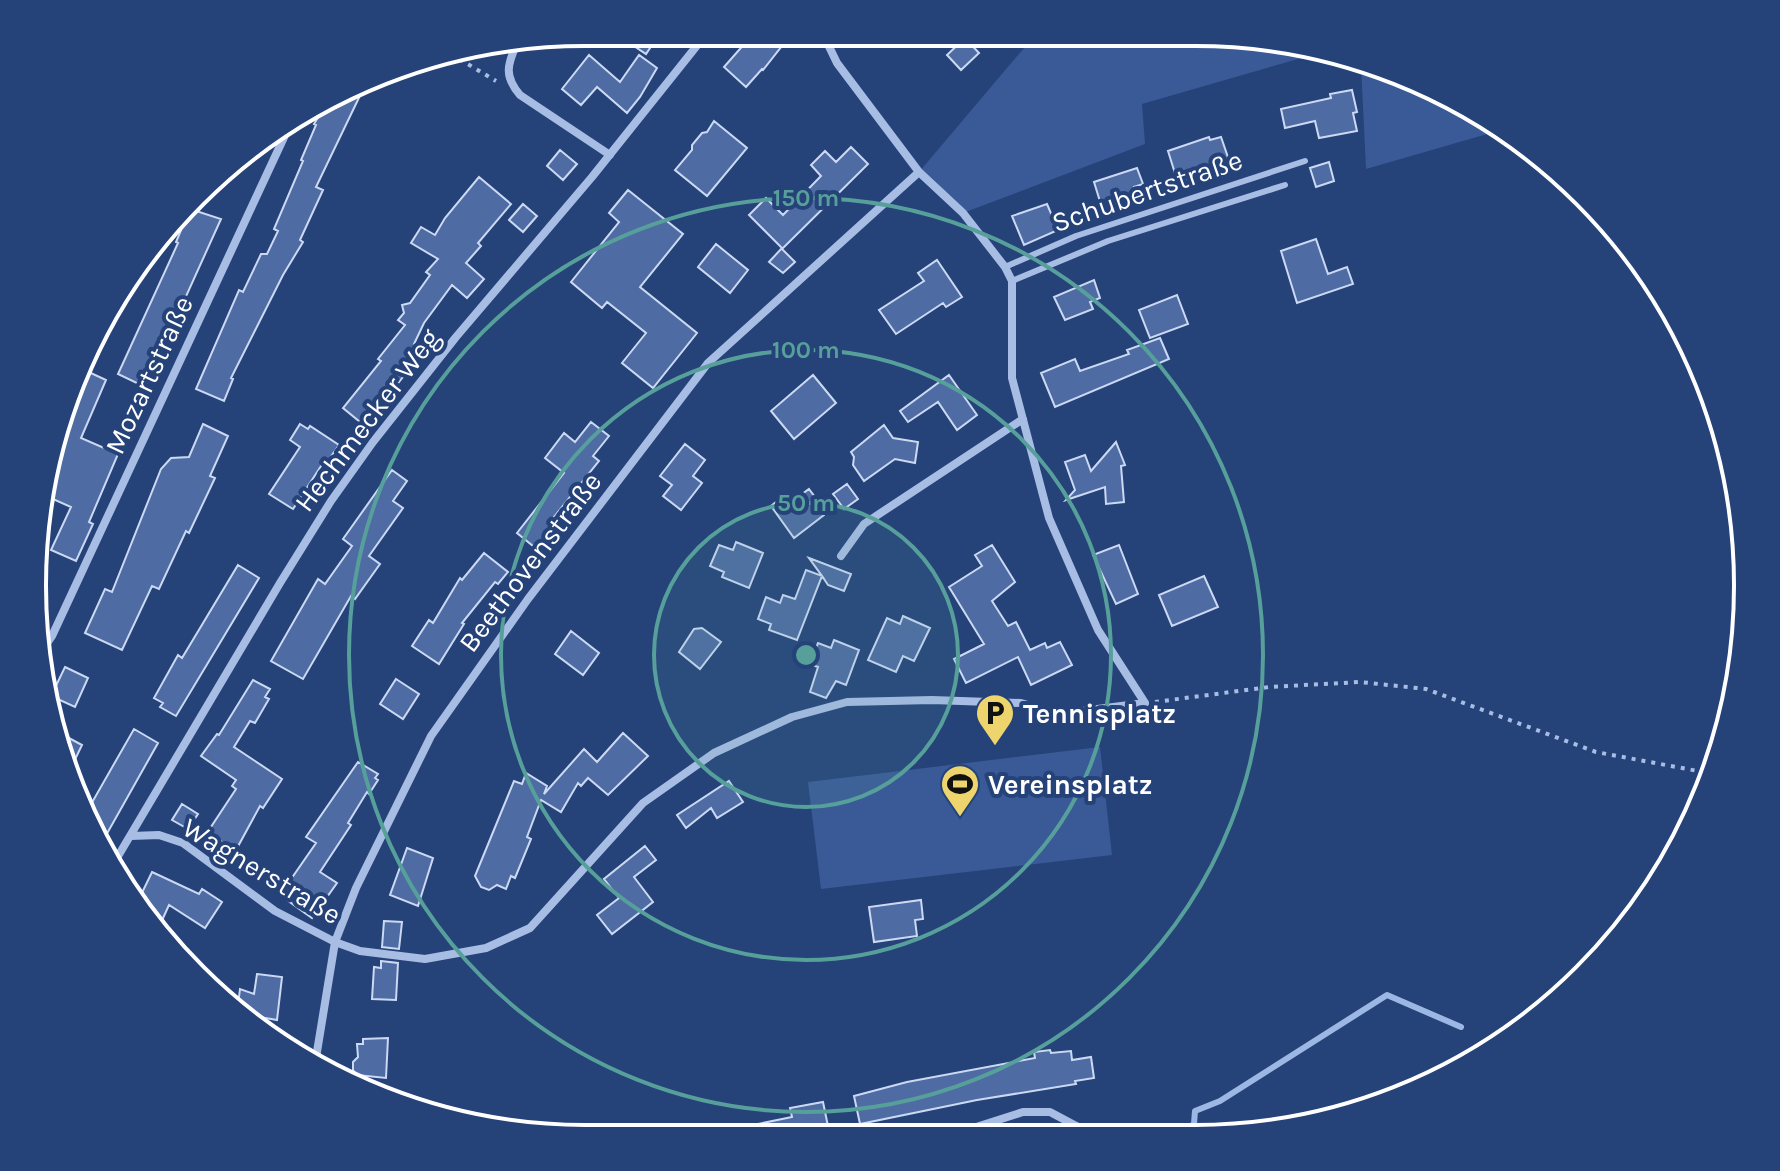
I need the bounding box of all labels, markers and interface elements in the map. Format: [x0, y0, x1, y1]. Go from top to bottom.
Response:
street label: Schubertstraße [1047, 143, 1247, 239]
text: 150 m [773, 184, 839, 212]
street label: Mozartstraße [98, 291, 200, 459]
street label: Hechmecker Weg [287, 322, 447, 518]
text: 100 m [772, 336, 840, 364]
street label: Beethovenstraße [452, 466, 608, 658]
text: 50 m [777, 489, 835, 517]
centre of rings [792, 641, 820, 669]
parking icon: Tennisplatz [974, 692, 1016, 747]
place label: Tennisplatz [1023, 697, 1176, 730]
sports icon: Vereinsplatz [939, 763, 981, 818]
place label: Vereinsplatz [988, 768, 1153, 801]
street label: Wagnerstraße [177, 811, 347, 931]

